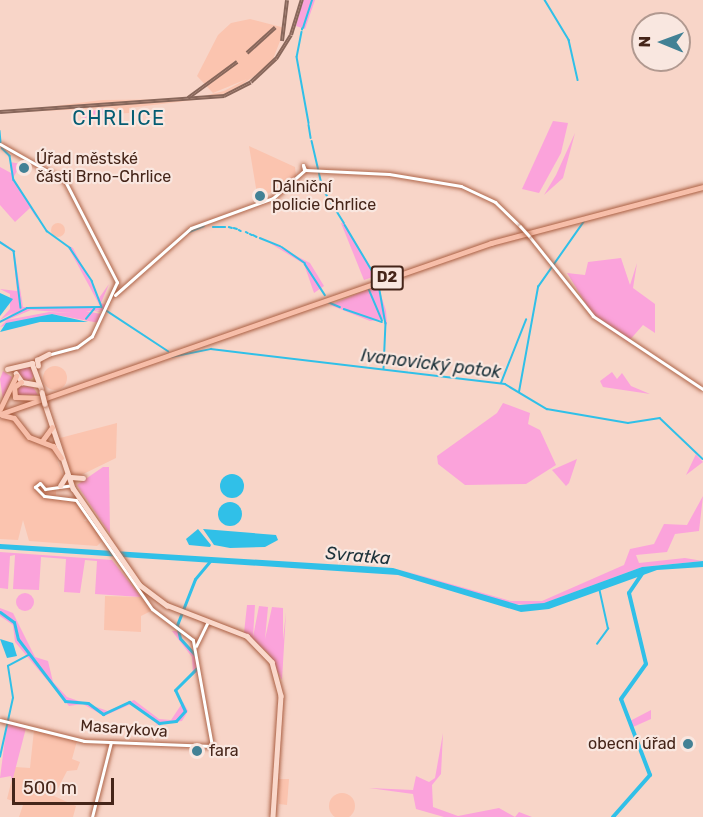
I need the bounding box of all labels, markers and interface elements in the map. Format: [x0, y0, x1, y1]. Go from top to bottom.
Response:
north arrow [631, 12, 691, 72]
text: N [635, 36, 654, 48]
district label: CHRLICE [72, 106, 166, 130]
place label: Úřad městské části Brno-Chrlice [36, 149, 171, 187]
marker: Úřad městské části Brno-Chrlice [17, 161, 31, 175]
place label: Dálniční policie Chrlice [272, 177, 376, 215]
marker: Dálniční policie Chrlice [253, 189, 267, 203]
road number: D2 [370, 266, 404, 290]
water label: Ivanovický potok [359, 345, 503, 383]
water label: Svratka [325, 542, 391, 570]
street label: Masarykova [80, 716, 168, 742]
place label: obecní úřad [588, 734, 676, 754]
marker: obecní úřad [681, 737, 695, 751]
place label: fara [209, 741, 239, 761]
marker: fara [190, 744, 204, 758]
scale bar [15, 766, 117, 804]
text: 500 m [23, 777, 77, 799]

